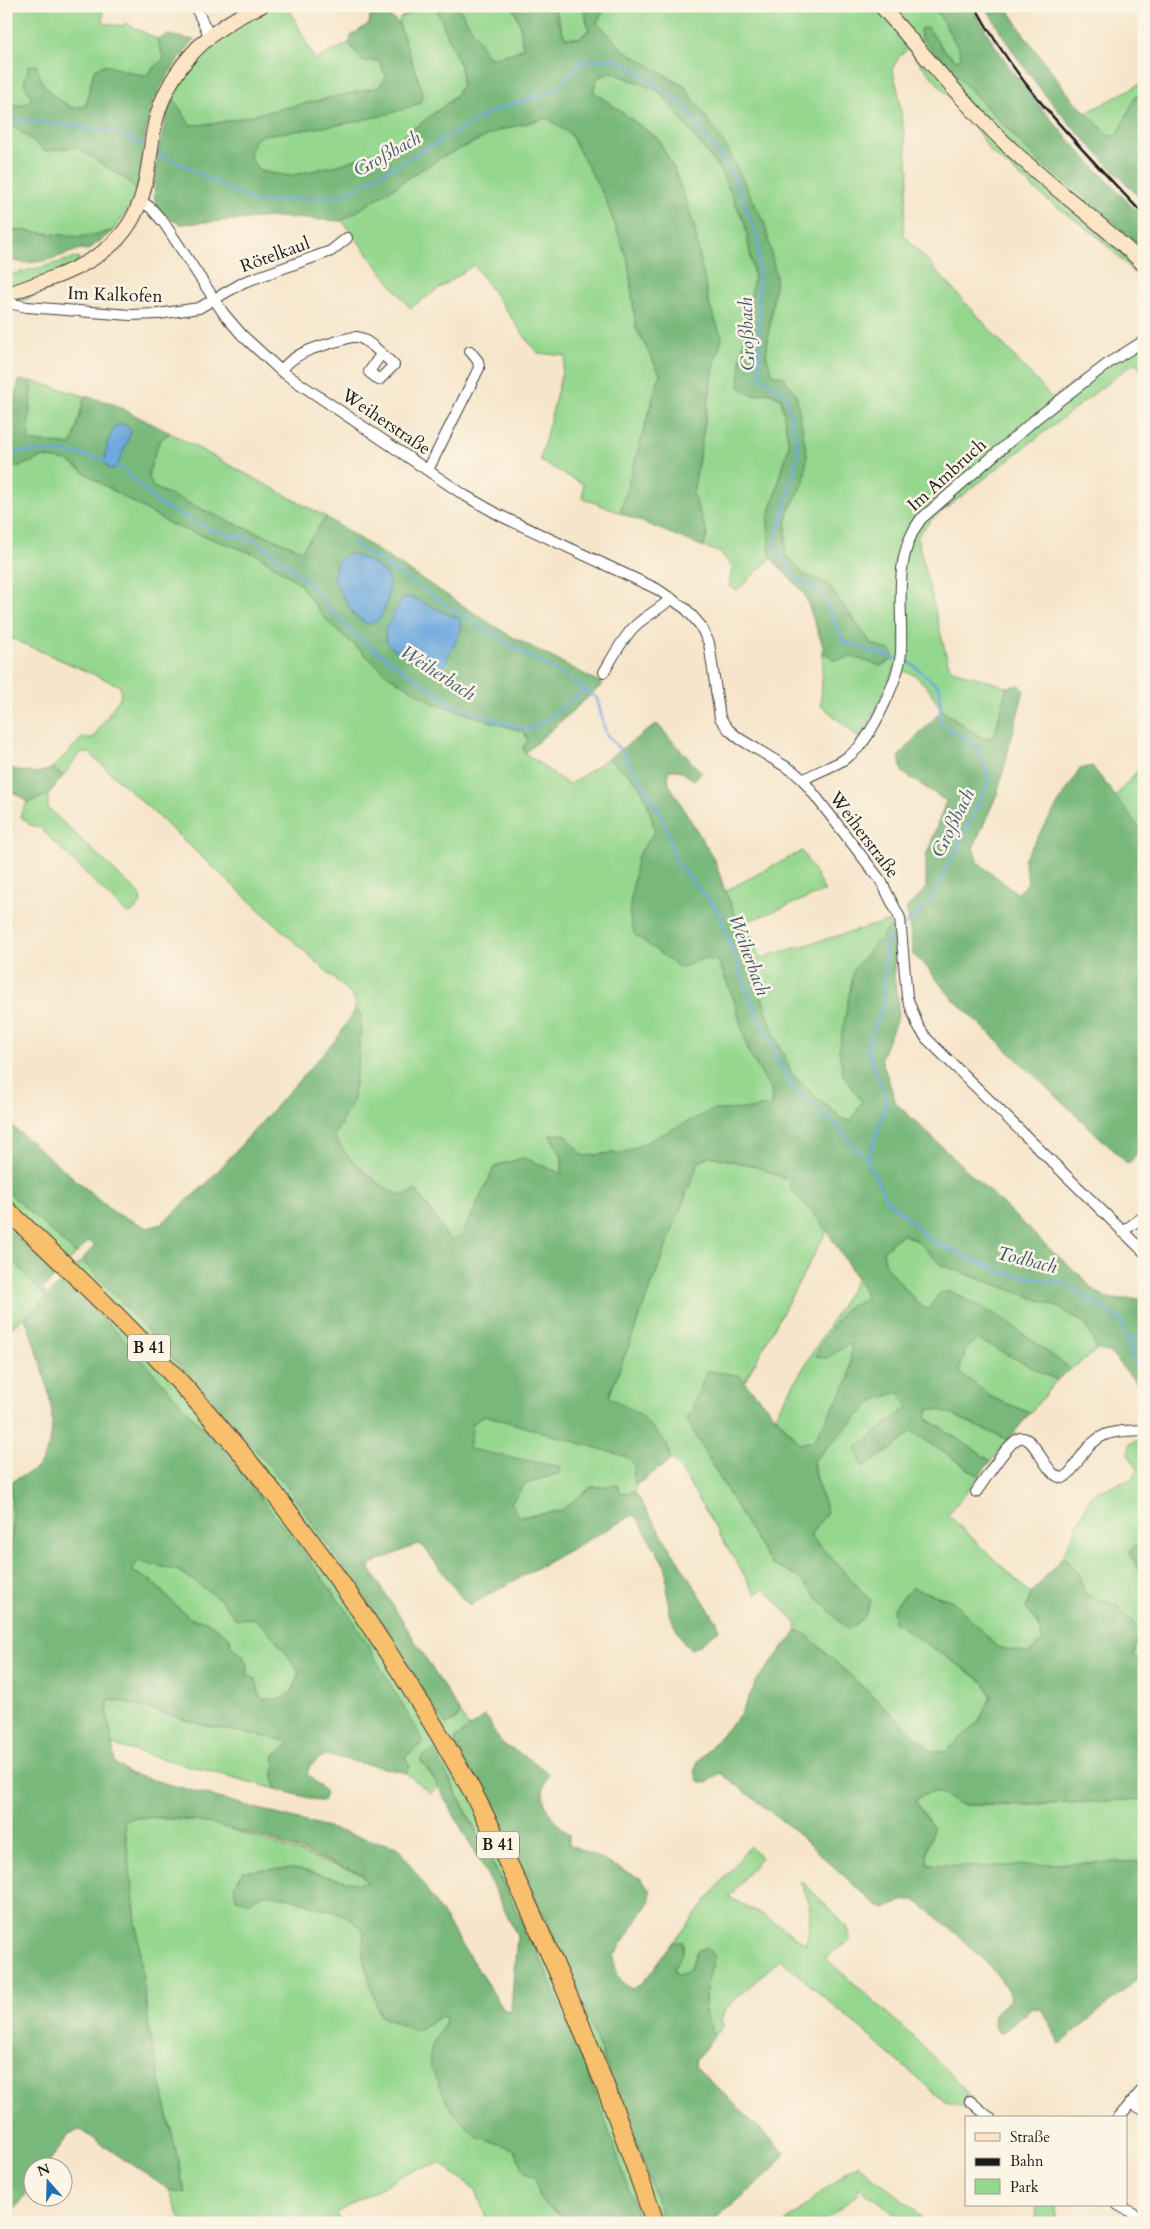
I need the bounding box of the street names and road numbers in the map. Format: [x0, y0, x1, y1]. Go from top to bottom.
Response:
street label: Rötelkaul [237, 231, 314, 279]
street label: Im Kalkofen [67, 281, 164, 309]
street label: Weiherstraße [336, 382, 436, 461]
street label: Im Ambruch [902, 433, 992, 517]
street label: Weiherstraße [823, 786, 905, 884]
road number: B 41 [128, 1335, 170, 1362]
road number: B 41 [477, 1832, 519, 1858]

